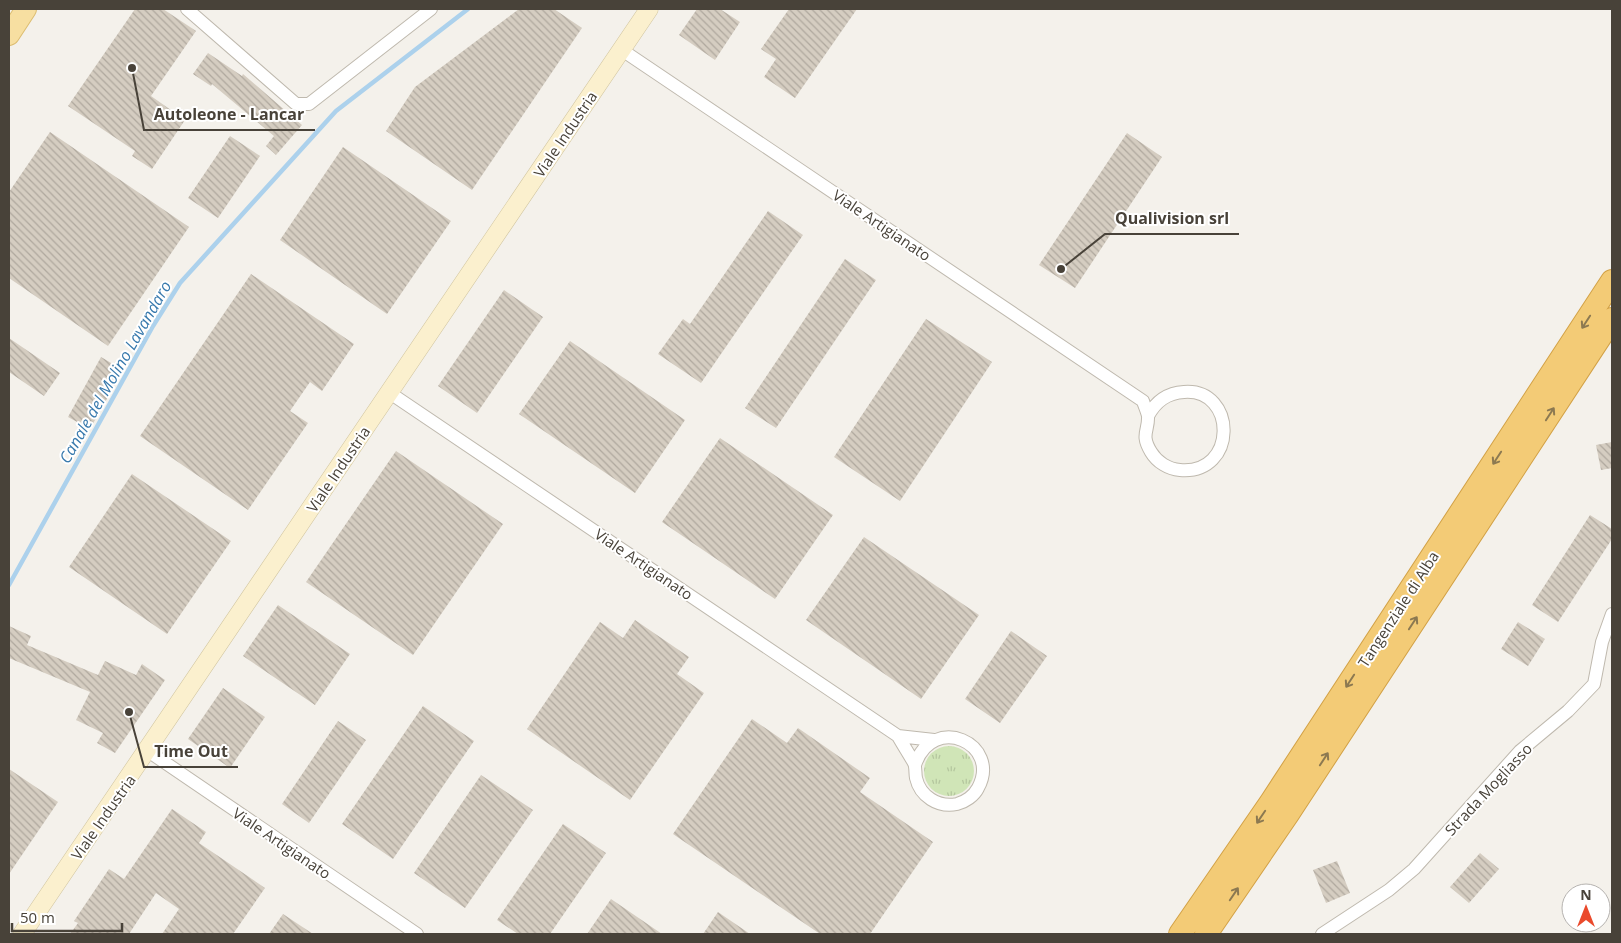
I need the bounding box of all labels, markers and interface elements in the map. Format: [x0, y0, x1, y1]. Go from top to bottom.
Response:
street label: Viale Industria [529, 87, 601, 181]
callout: Autoleone - Lancar [144, 99, 315, 130]
text: Autoleone - Lancar [154, 103, 304, 125]
street label: Viale Artigianato [829, 185, 935, 265]
callout: Qualivision srl [1105, 203, 1239, 234]
text: Qualivision srl [1115, 207, 1229, 229]
water label: Canale del Molino Lavandaro [54, 277, 176, 467]
one-way arrow [1580, 314, 1590, 328]
one-way arrow [1545, 407, 1555, 421]
street label: Viale Industria [302, 422, 374, 516]
one-way arrow [1491, 450, 1501, 464]
street label: Viale Artigianato [591, 524, 697, 604]
street label: Tangenziale di Alba [1353, 547, 1443, 671]
one-way arrow [1408, 617, 1418, 631]
one-way arrow [1345, 674, 1355, 688]
callout: Time Out [144, 736, 238, 767]
street label: Strada Mogliasso [1440, 739, 1536, 839]
text: Time Out [154, 740, 228, 762]
one-way arrow [1319, 753, 1329, 767]
street label: Viale Industria [66, 770, 140, 864]
street label: Viale Artigianato [229, 803, 335, 883]
one-way arrow [1256, 810, 1266, 824]
north arrow [1561, 883, 1611, 933]
text: N [1580, 885, 1592, 904]
one-way arrow [1229, 888, 1239, 902]
scale bar [12, 900, 122, 932]
text: 50 m [20, 907, 55, 927]

